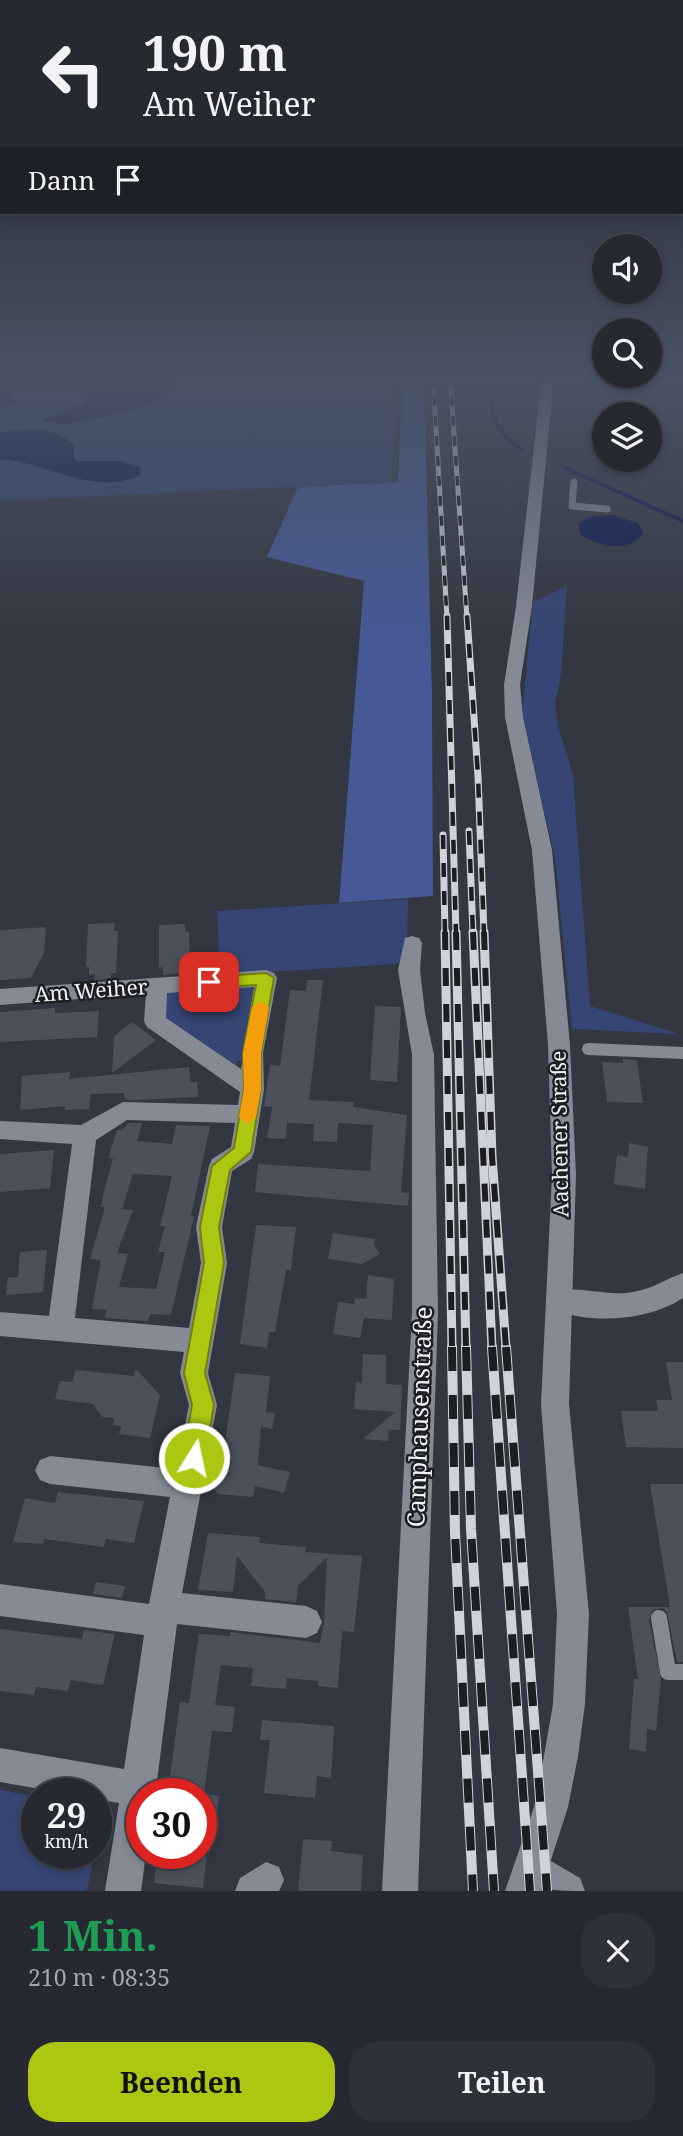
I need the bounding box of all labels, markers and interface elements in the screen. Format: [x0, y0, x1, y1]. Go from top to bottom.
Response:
text: 190 m [143, 19, 287, 85]
icon: left [28, 28, 119, 119]
text: Am Weiher [143, 82, 316, 125]
icon: arrive [109, 161, 147, 199]
text: Dann [28, 162, 95, 198]
map controls [592, 234, 662, 472]
button: sound [592, 234, 662, 304]
button: search [592, 318, 662, 388]
button: layers [592, 402, 662, 472]
pin [179, 952, 239, 1012]
icon: arrive [190, 963, 228, 1001]
street label: Am Weiher [33, 972, 148, 1008]
street label: Aachener Straße [544, 1050, 574, 1218]
street label: Camphausenstraße [398, 1306, 439, 1528]
position arrow [157, 1421, 231, 1495]
speed limit sign: 30 [126, 1778, 217, 1869]
text: 29 [47, 1791, 86, 1838]
text: km/h [44, 1829, 89, 1853]
text: 1 Min. [28, 1906, 158, 1963]
button: close [581, 1914, 655, 1988]
text: 210 m · 08:35 [28, 1961, 170, 1993]
button: Beenden [28, 2042, 335, 2122]
button: Teilen [349, 2042, 655, 2122]

